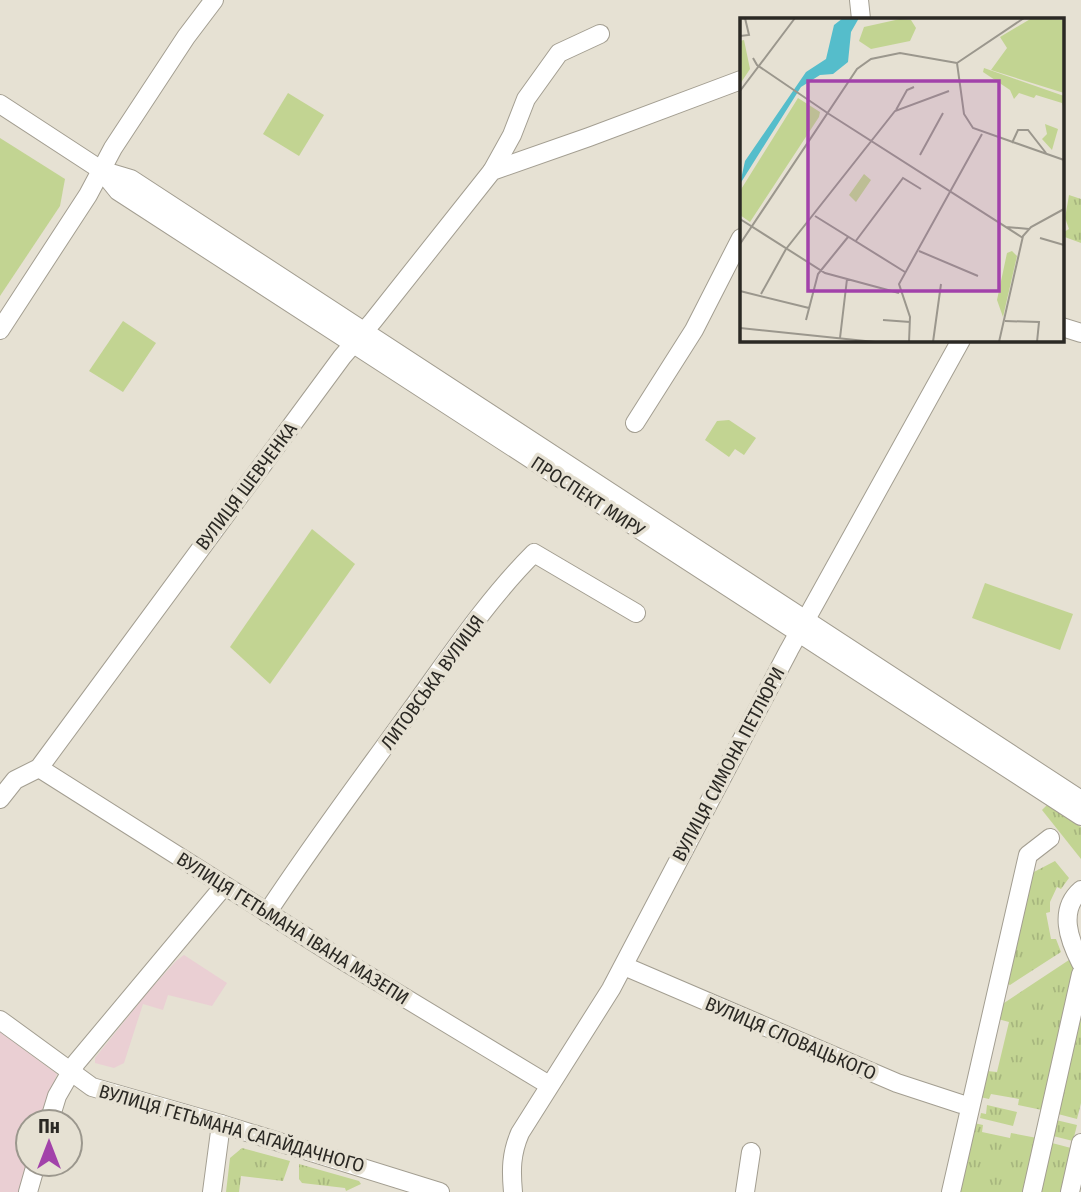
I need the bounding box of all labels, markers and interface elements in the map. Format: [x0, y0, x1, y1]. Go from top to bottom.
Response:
inset map [740, 18, 1064, 341]
street label: ВУЛИЦЯ ШЕВЧЕНКА [191, 418, 302, 555]
street label: ПРОСПЕКТ МИРУ [527, 451, 649, 542]
street label: ЛИТОВСЬКА ВУЛИЦЯ [376, 611, 489, 754]
street label: ВУЛИЦЯ СИМОНА ПЕТЛЮРИ [667, 663, 789, 865]
street label: ВУЛИЦЯ ГЕТЬМАНА ІВАНА МАЗЕПИ [172, 847, 413, 1010]
street label: ВУЛИЦЯ СЛОВАЦЬКОГО [702, 992, 880, 1085]
street label: ВУЛИЦЯ ГЕТЬМАНА САГАЙДАЧНОГО [96, 1080, 367, 1177]
north arrow [14, 1108, 84, 1178]
text: Пн [38, 1115, 60, 1138]

